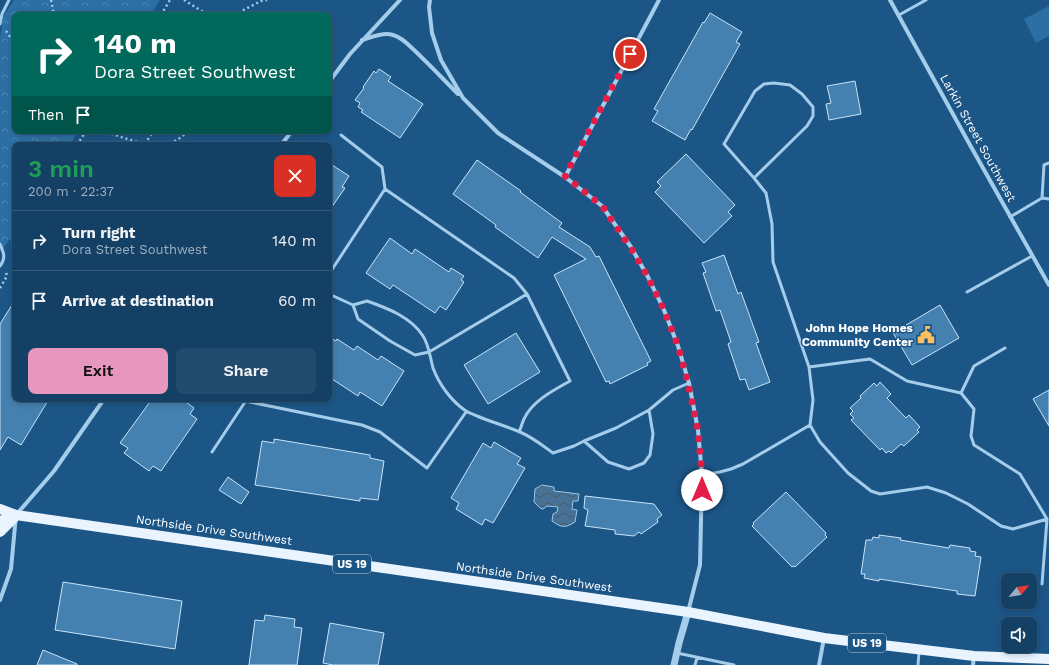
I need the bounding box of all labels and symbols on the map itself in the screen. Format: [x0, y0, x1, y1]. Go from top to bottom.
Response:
pin [613, 37, 647, 71]
street label: Larkin Street Southwest [937, 72, 1019, 204]
place label: John Hope Homes Community Center [802, 321, 914, 349]
public building icon: John Hope Homes Community Center [916, 325, 936, 345]
position arrow [681, 469, 723, 511]
street label: Northside Drive Southwest [135, 512, 293, 548]
road number: US 19 [333, 555, 371, 573]
street label: Northside Drive Southwest [455, 559, 613, 595]
north arrow [1001, 573, 1037, 609]
road number: US 19 [848, 634, 886, 652]

